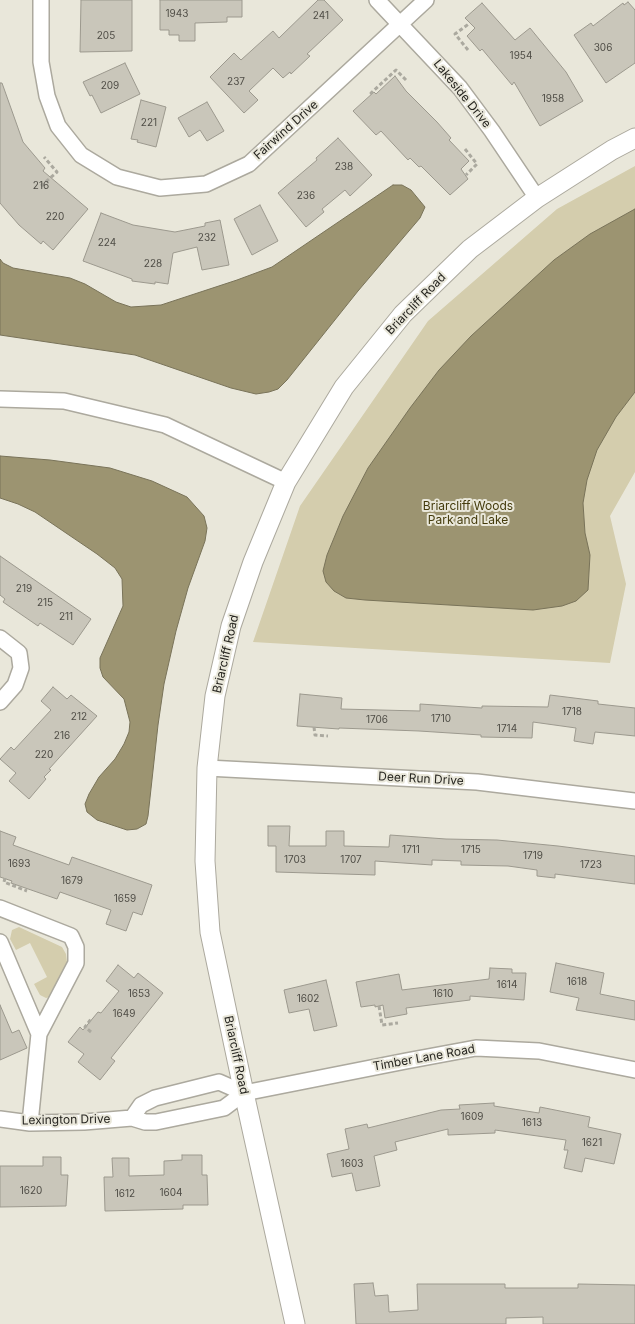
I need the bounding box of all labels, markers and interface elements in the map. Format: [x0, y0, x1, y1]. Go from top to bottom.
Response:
house number: 1943 [166, 8, 188, 20]
house number: 241 [313, 10, 329, 22]
house number: 205 [97, 30, 115, 42]
house number: 306 [594, 42, 612, 54]
house number: 1954 [510, 50, 532, 62]
street label: Lakeside Drive [430, 57, 494, 131]
house number: 237 [227, 76, 245, 88]
house number: 209 [101, 80, 119, 92]
house number: 1958 [542, 93, 564, 105]
street label: Fairwind Drive [251, 97, 321, 163]
house number: 221 [141, 117, 157, 129]
house number: 238 [335, 161, 353, 173]
house number: 216 [33, 180, 49, 192]
house number: 236 [297, 190, 315, 202]
house number: 220 [46, 211, 64, 223]
house number: 232 [198, 232, 216, 244]
house number: 224 [98, 237, 116, 249]
house number: 228 [144, 258, 162, 270]
street label: Briarcliff Road [383, 270, 449, 338]
park label: Briarcliff Woods Park and Lake [423, 499, 513, 527]
house number: 219 [16, 583, 32, 595]
house number: 215 [37, 597, 53, 609]
house number: 211 [59, 611, 73, 623]
street label: Briarcliff Road [210, 613, 242, 695]
house number: 1718 [562, 706, 582, 718]
house number: 212 [71, 711, 87, 723]
house number: 1710 [431, 713, 451, 725]
house number: 1706 [366, 714, 388, 726]
house number: 1714 [497, 723, 517, 735]
house number: 216 [54, 730, 70, 742]
house number: 220 [35, 749, 53, 761]
street label: Deer Run Drive [378, 770, 464, 788]
house number: 1711 [402, 844, 420, 856]
house number: 1715 [461, 844, 481, 856]
house number: 1719 [523, 850, 543, 862]
house number: 1703 [284, 854, 306, 866]
house number: 1707 [340, 854, 362, 866]
house number: 1693 [8, 858, 30, 870]
house number: 1723 [580, 859, 602, 871]
house number: 1679 [61, 875, 83, 887]
house number: 1659 [114, 893, 136, 905]
house number: 1618 [567, 976, 587, 988]
house number: 1614 [497, 979, 517, 991]
house number: 1653 [128, 988, 150, 1000]
house number: 1610 [433, 988, 453, 1000]
house number: 1602 [297, 993, 319, 1005]
house number: 1649 [113, 1008, 135, 1020]
street label: Briarcliff Road [221, 1014, 251, 1096]
street label: Timber Lane Road [372, 1042, 476, 1074]
house number: 1609 [461, 1111, 483, 1123]
street label: Lexington Drive [22, 1112, 110, 1128]
house number: 1613 [522, 1117, 542, 1129]
house number: 1621 [582, 1137, 602, 1149]
house number: 1603 [341, 1158, 363, 1170]
house number: 1620 [20, 1185, 42, 1197]
house number: 1604 [159, 1187, 183, 1199]
house number: 1612 [115, 1188, 135, 1200]

